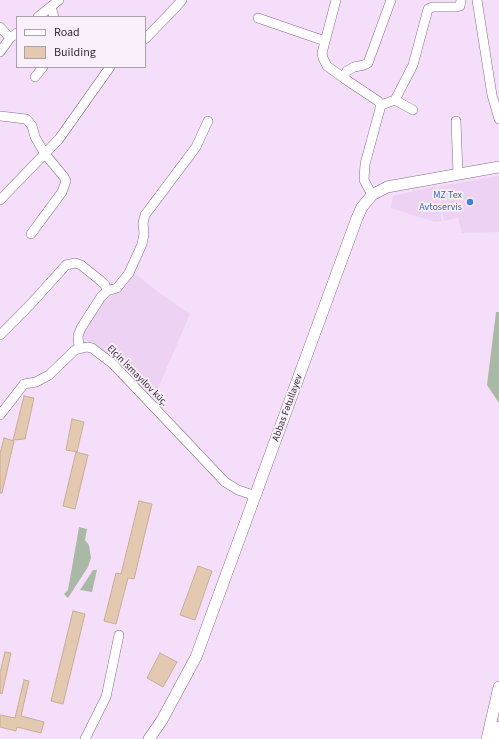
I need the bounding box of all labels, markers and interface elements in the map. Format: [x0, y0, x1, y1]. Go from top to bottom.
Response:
legend [16, 16, 146, 68]
text: Road [54, 24, 80, 41]
text: Building [54, 44, 96, 61]
place label: MZ Tex Avtoservis [419, 190, 462, 214]
marker: MZ Tex Avtoservis [465, 197, 475, 207]
street label: Elçin İsmayılov küç. [104, 343, 170, 409]
street label: Abbas Fətullayev [270, 373, 306, 443]

